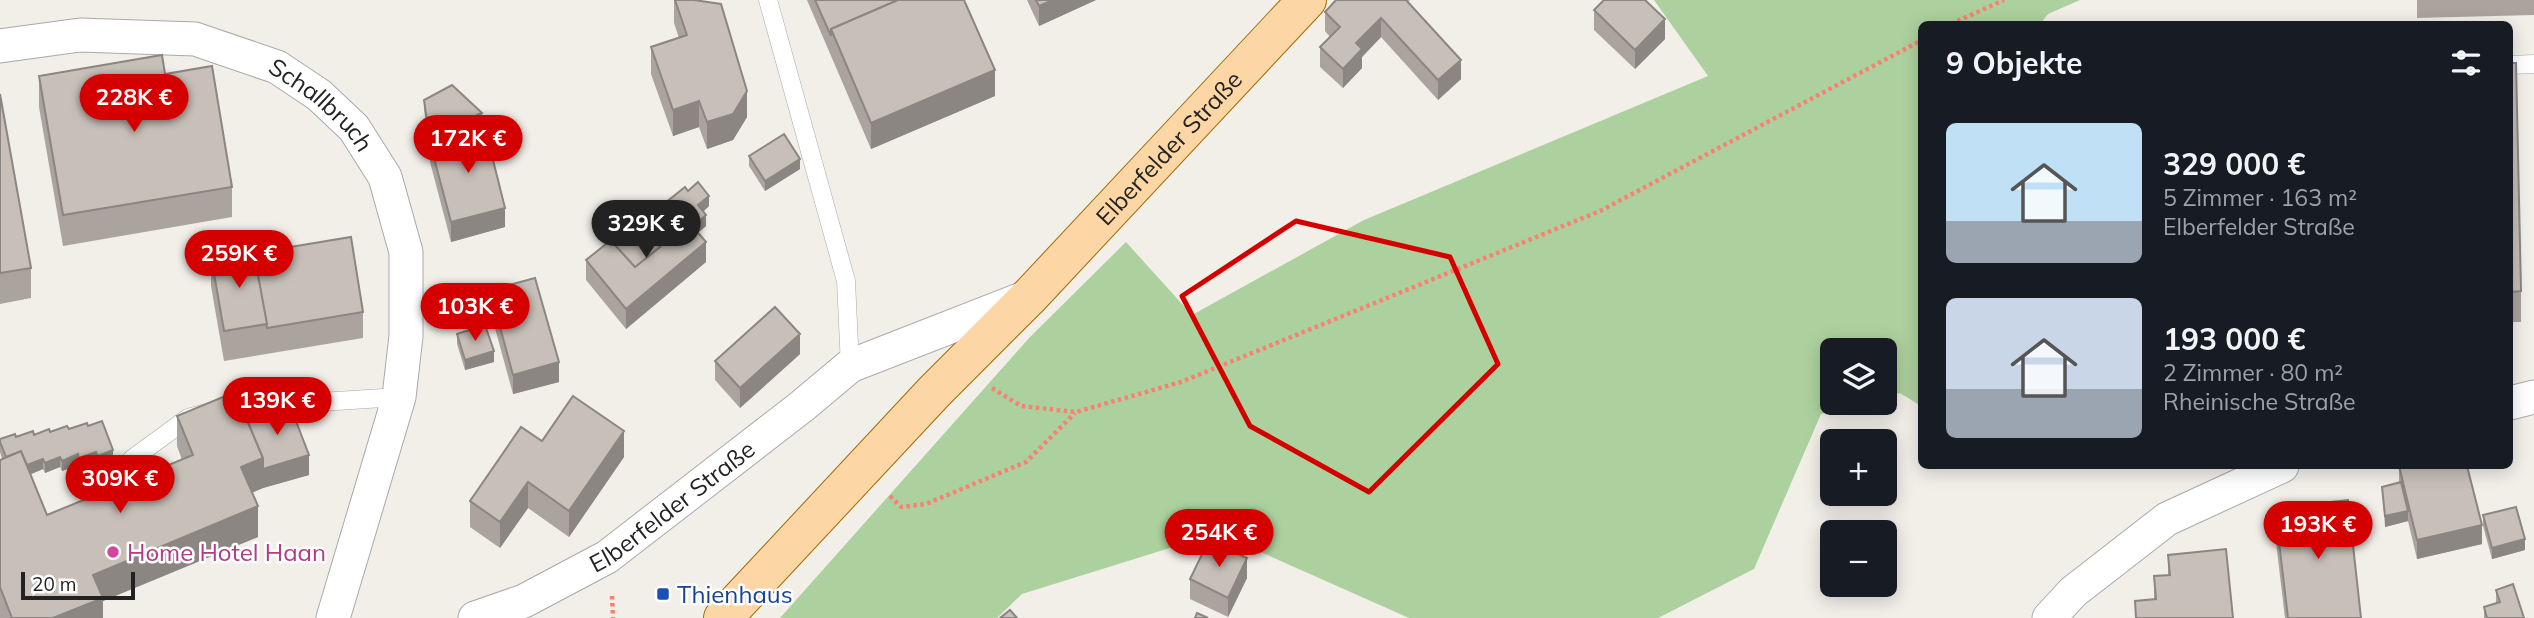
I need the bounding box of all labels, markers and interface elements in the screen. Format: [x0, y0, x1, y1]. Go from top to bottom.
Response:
text: 9 Objekte [1946, 44, 2082, 82]
icon: filters [2447, 44, 2485, 82]
street label: Schallbruch [263, 51, 380, 157]
street label: Elberfelder Straße [1089, 64, 1248, 231]
pin: 228K € [77, 74, 191, 134]
text: 228K € [96, 82, 172, 111]
pin: 172K € [411, 116, 525, 175]
text: 172K € [430, 123, 506, 152]
text: 329 000 € [2163, 145, 2305, 183]
icon: home [2002, 151, 2086, 235]
text: 5 Zimmer · 163 m² [2163, 183, 2357, 212]
pin: 329K € [589, 201, 703, 260]
text: 329K € [608, 208, 684, 237]
text: Elberfelder Straße [2163, 212, 2355, 241]
pin: 259K € [182, 230, 296, 290]
text: 259K € [201, 238, 277, 267]
pin: 103K € [418, 284, 532, 343]
text: 103K € [437, 291, 513, 320]
text: 193 000 € [2163, 320, 2305, 358]
icon: home [2002, 326, 2086, 410]
map controls [1820, 338, 1897, 597]
button: layers [1820, 338, 1897, 415]
text: 2 Zimmer · 80 m² [2163, 358, 2343, 387]
pin: 139K € [220, 378, 334, 437]
text: 139K € [239, 385, 315, 414]
text: Rheinische Straße [2163, 387, 2356, 416]
button: + [1820, 429, 1897, 506]
street label: Elberfelder Straße [584, 434, 760, 579]
pin: 309K € [63, 456, 177, 515]
text: 309K € [82, 463, 158, 492]
pin: 193K € [2261, 502, 2375, 561]
text: 193K € [2280, 509, 2356, 538]
pin: 254K € [1162, 510, 1276, 569]
text: 254K € [1181, 517, 1257, 546]
button: − [1820, 520, 1897, 597]
place label: Home Hotel Haan [127, 537, 326, 567]
marker: Home Hotel Haan [105, 544, 121, 560]
scale bar [21, 569, 135, 601]
text: 20 m [32, 572, 76, 596]
place label: Thienhaus [677, 579, 793, 609]
marker: Thienhaus [655, 586, 671, 602]

